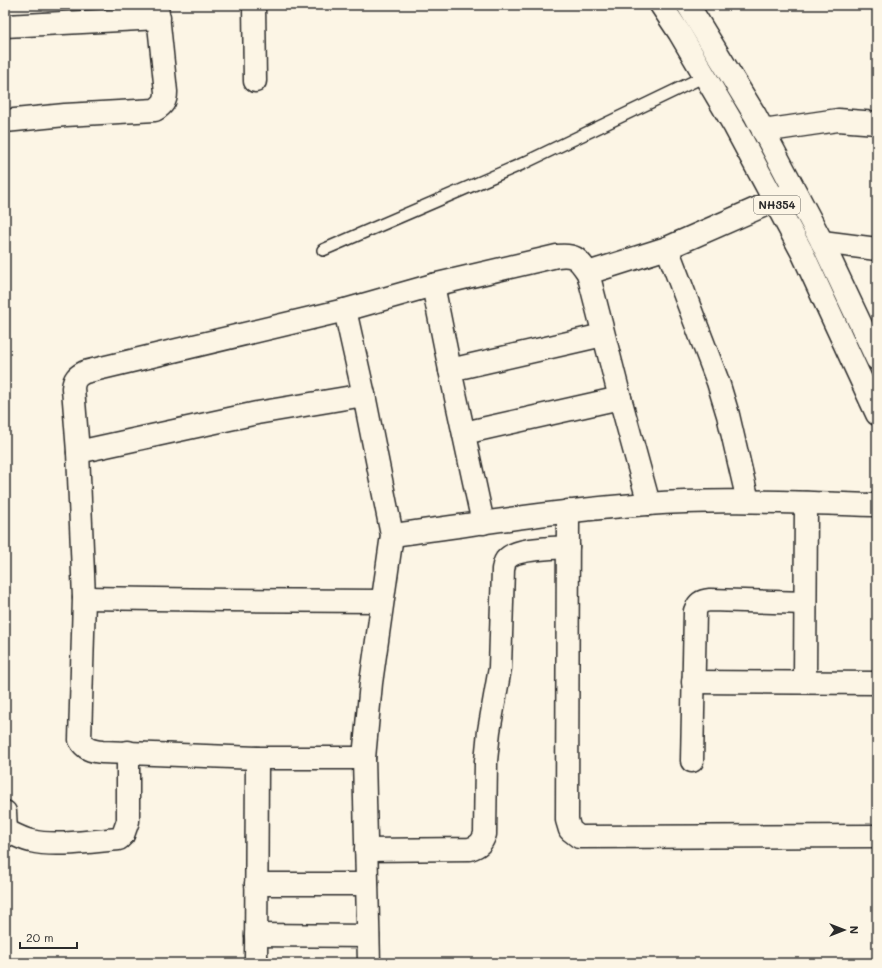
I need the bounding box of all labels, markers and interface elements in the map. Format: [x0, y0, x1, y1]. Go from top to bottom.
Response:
road number: NH354 [754, 196, 800, 214]
north arrow [824, 910, 864, 950]
scale bar [20, 924, 77, 950]
text: N [847, 926, 862, 934]
text: 20 m [26, 929, 54, 945]

